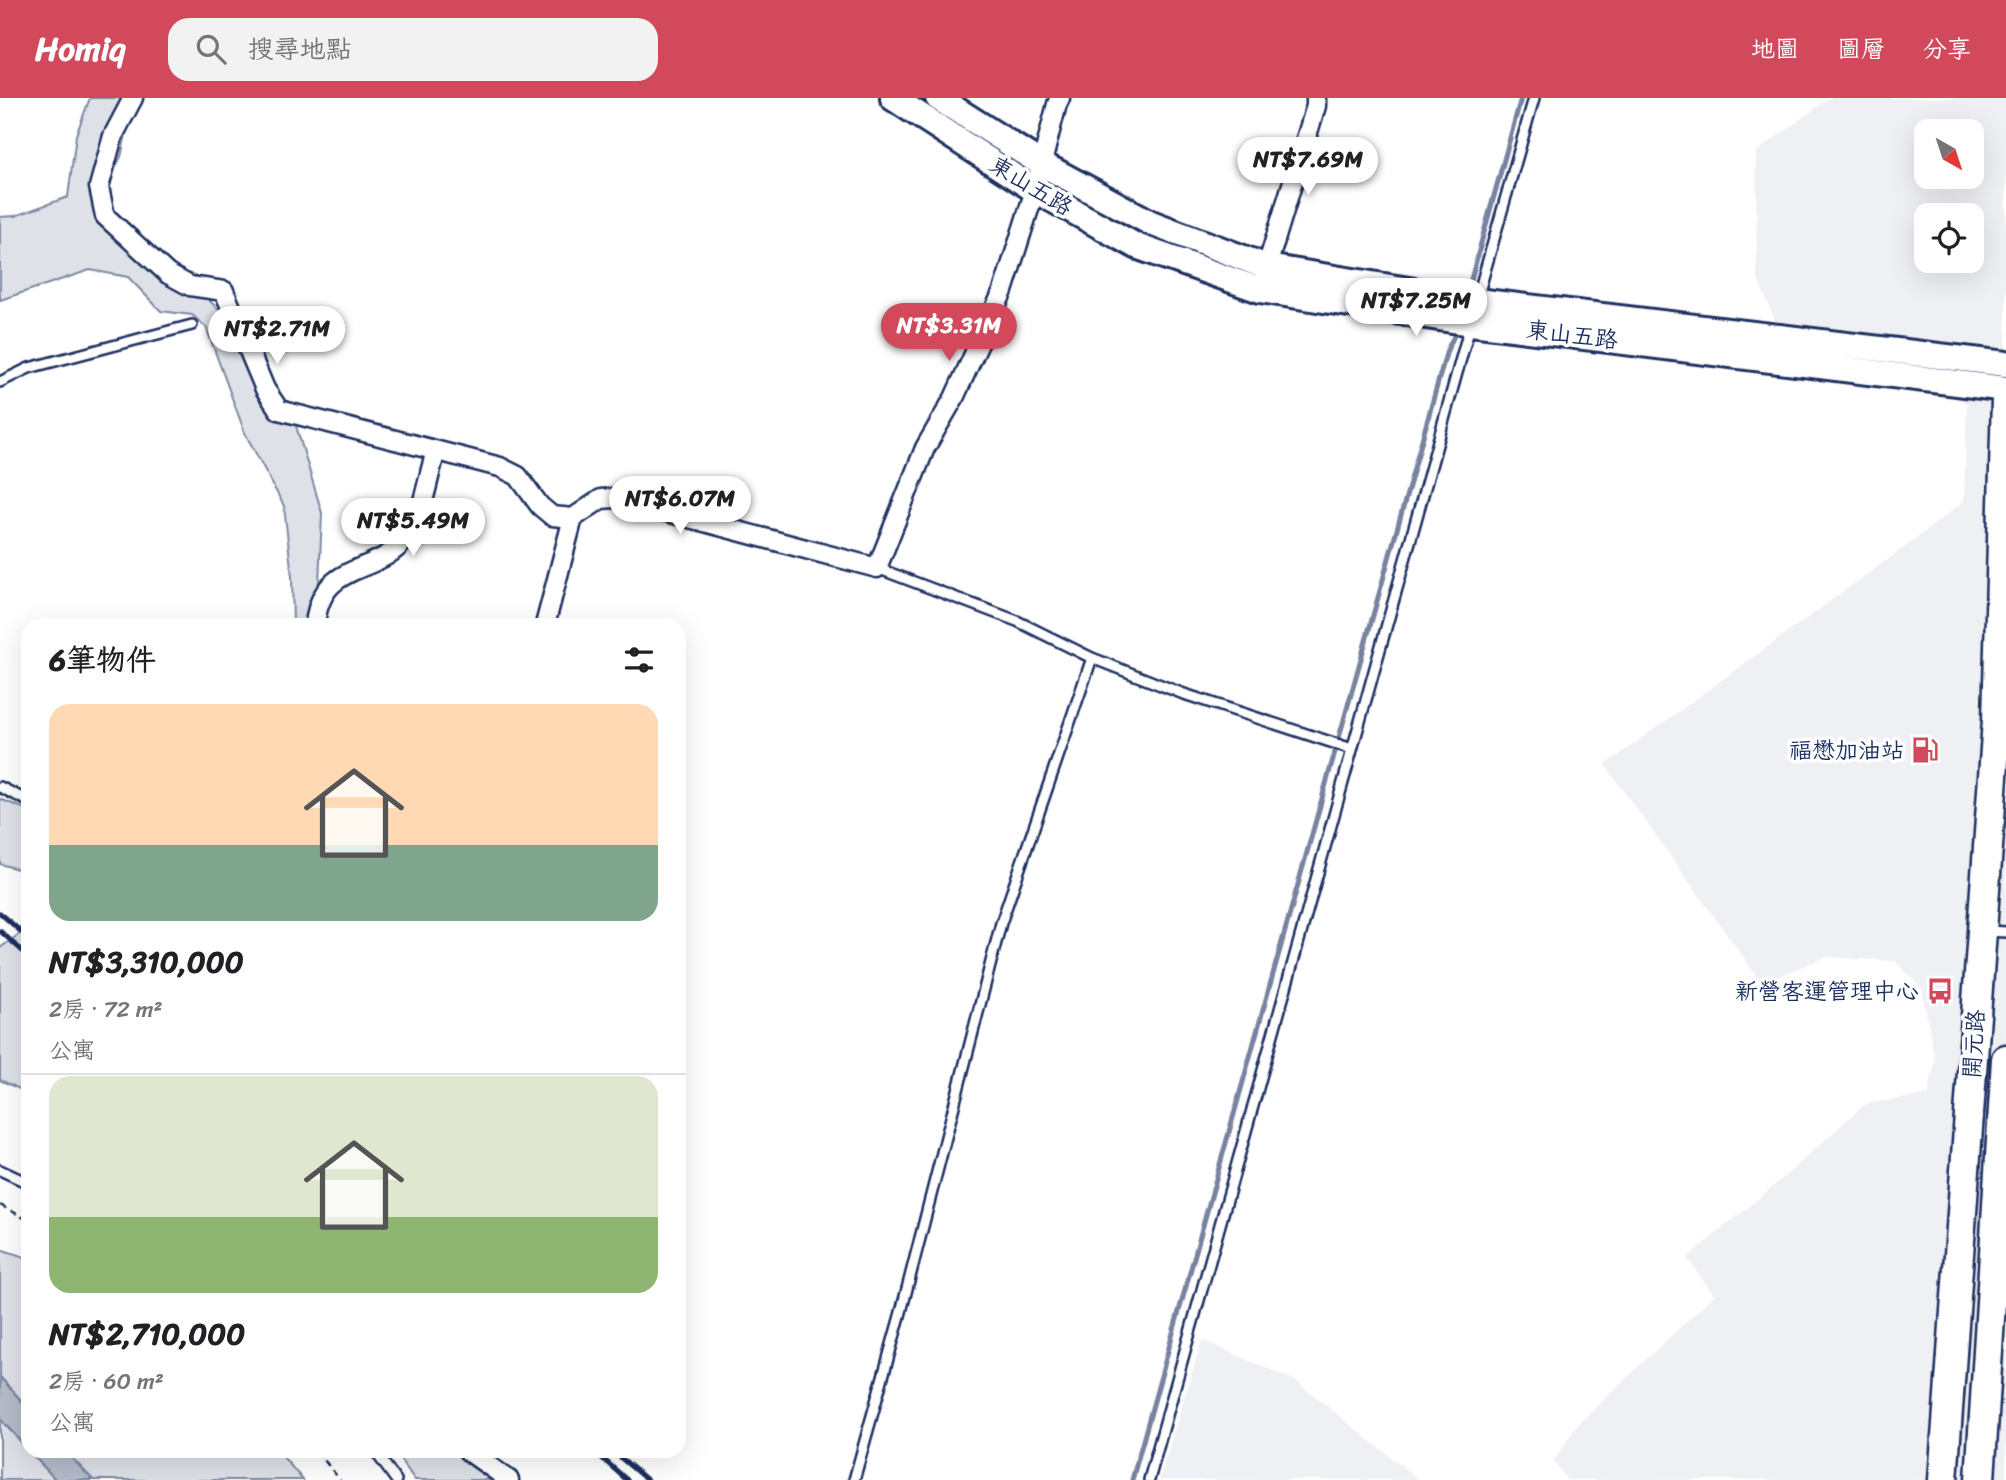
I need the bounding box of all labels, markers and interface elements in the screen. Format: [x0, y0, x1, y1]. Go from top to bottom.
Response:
search box [168, 18, 658, 81]
text: Homiq [35, 20, 126, 78]
text: 搜尋地點 [248, 26, 352, 72]
text: 地圖 [1751, 28, 1799, 70]
text: 圖層 [1837, 28, 1885, 70]
text: 分享 [1923, 28, 1971, 70]
icon: search [192, 30, 230, 68]
north arrow [1914, 119, 1984, 189]
map controls [1914, 119, 1984, 273]
pin: NT$7.69M [1236, 138, 1380, 197]
text: NT$7.69M [1253, 139, 1363, 180]
street label: 東山五路 [981, 145, 1081, 227]
button: locate [1914, 203, 1984, 273]
pin: NT$7.25M [1344, 278, 1488, 338]
text: NT$7.25M [1361, 280, 1471, 321]
pin: NT$3.31M [877, 303, 1021, 363]
text: NT$3.31M [897, 305, 1001, 346]
pin: NT$2.71M [205, 306, 349, 366]
text: NT$2.71M [224, 308, 330, 349]
street label: 東山五路 [1524, 309, 1620, 361]
pin: NT$6.07M [608, 476, 752, 536]
text: NT$6.07M [625, 478, 735, 519]
pin: NT$5.49M [341, 498, 485, 558]
text: NT$5.49M [357, 500, 469, 541]
text: 6筆物件 [49, 633, 156, 687]
icon: filters [620, 641, 658, 679]
place label: 福懋加油站 [1789, 730, 1904, 771]
fuel station icon: 福懋加油站 [1910, 735, 1940, 765]
icon: home [291, 750, 417, 876]
text: NT$3,310,000 [49, 935, 244, 989]
place label: 新營客運管理中心 [1735, 971, 1919, 1012]
bus stop icon: 新營客運管理中心 [1925, 976, 1955, 1006]
text: 2房 · 72 m² [49, 989, 162, 1030]
street label: 開元路 [1951, 1008, 1997, 1080]
text: 公寓 [49, 1030, 95, 1071]
icon: home [291, 1122, 417, 1248]
text: NT$2,710,000 [49, 1307, 245, 1361]
text: 2房 · 60 m² [49, 1361, 164, 1402]
text: 公寓 [49, 1402, 95, 1443]

